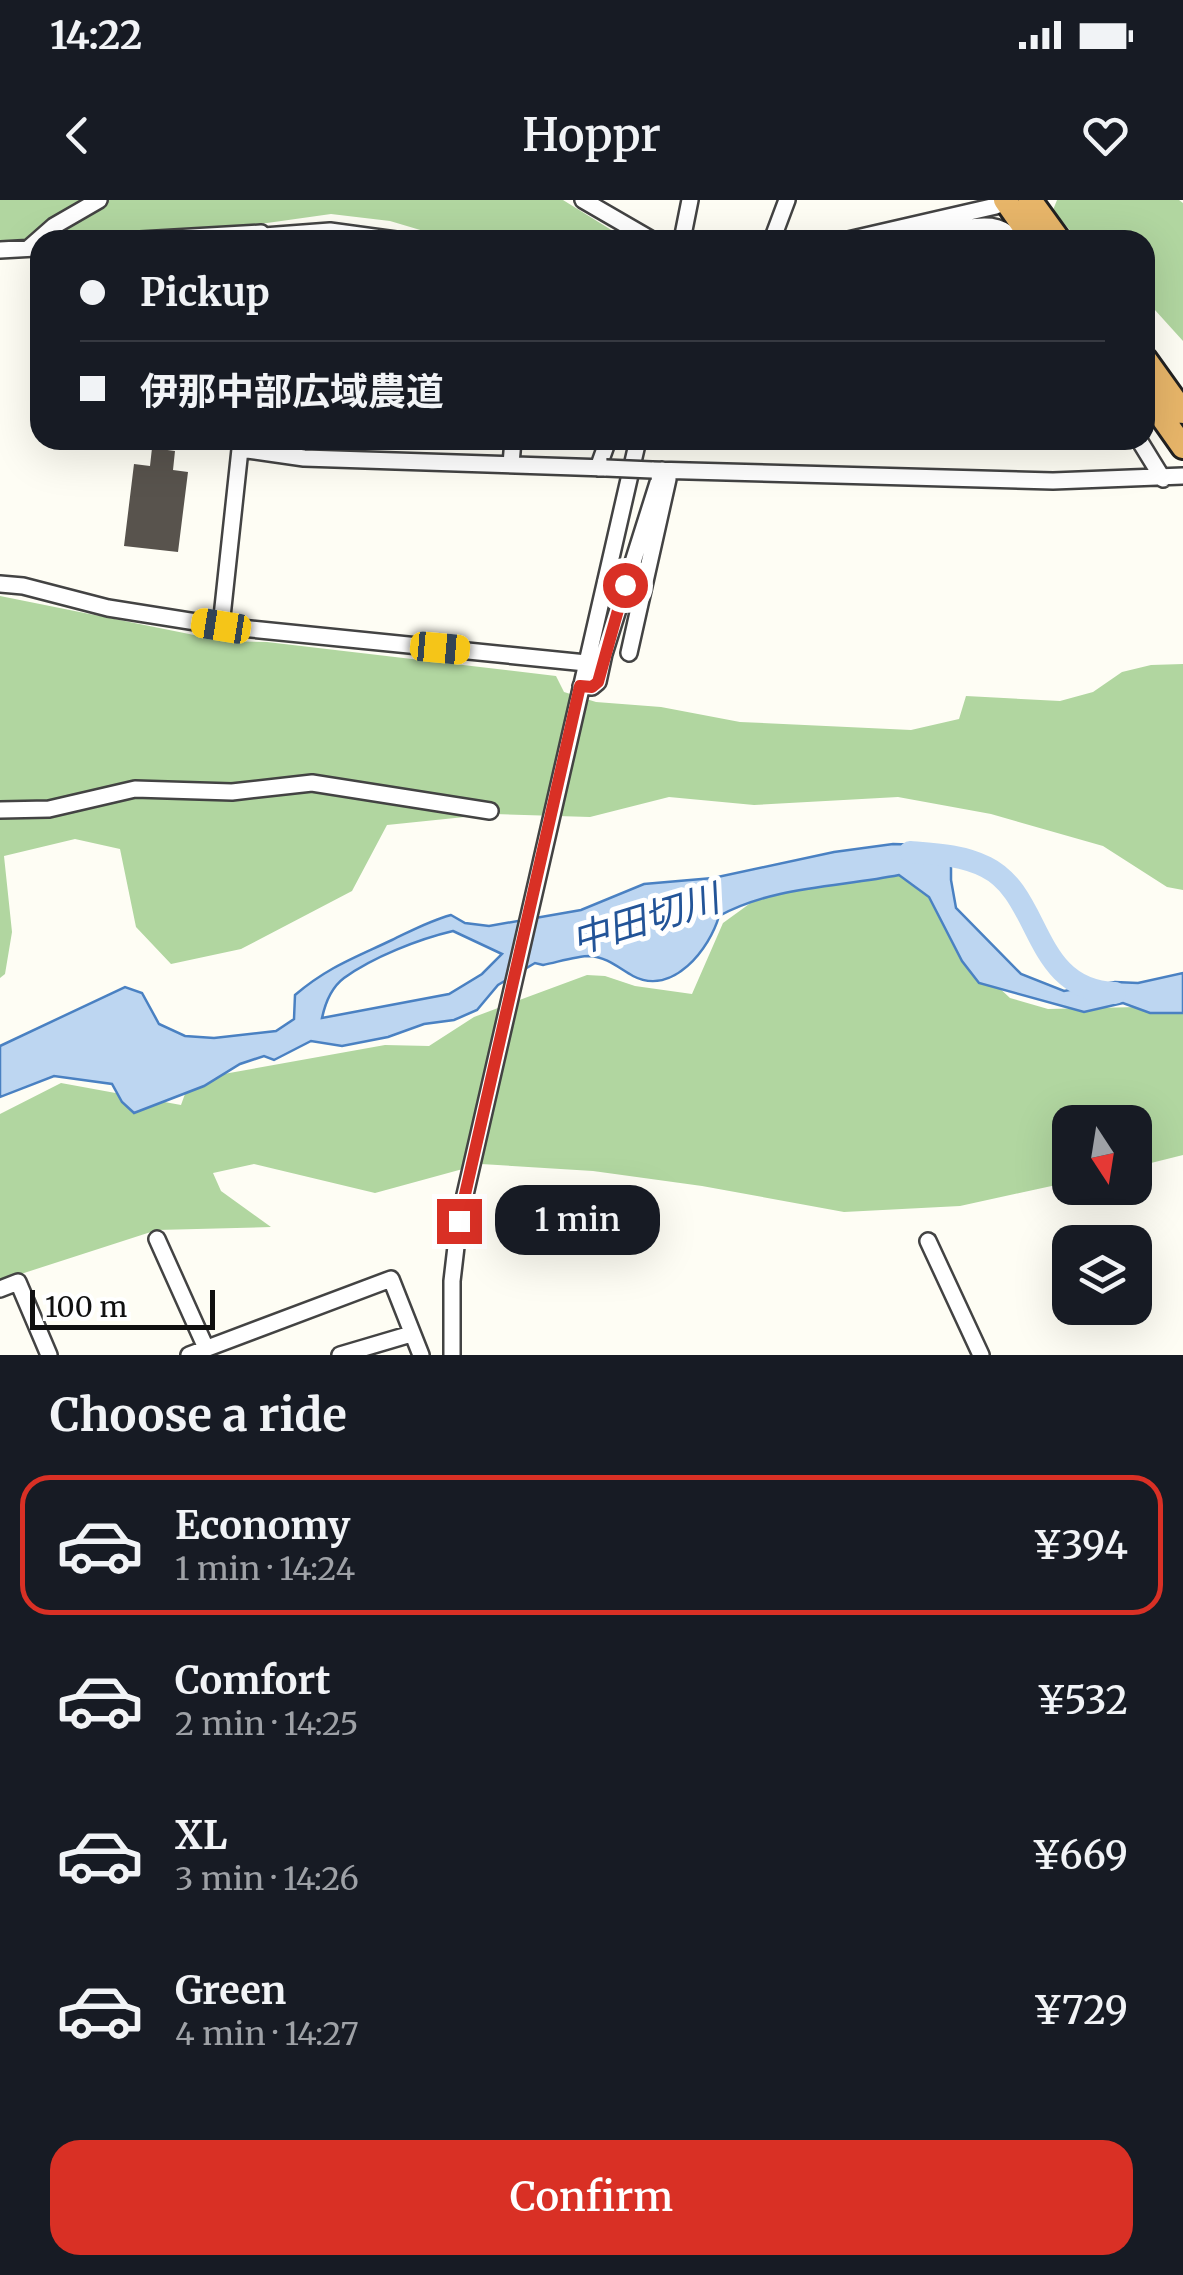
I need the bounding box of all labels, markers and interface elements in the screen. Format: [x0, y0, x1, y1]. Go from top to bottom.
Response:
text: 14:22 [50, 12, 142, 59]
text: Hoppr [522, 107, 661, 163]
icon: back [50, 108, 105, 163]
icon: heart [1078, 108, 1133, 163]
text: Pickup [140, 269, 270, 316]
text: 伊那中部広域農道 [140, 368, 444, 415]
route start [603, 563, 648, 608]
car [189, 606, 253, 646]
car [409, 630, 471, 666]
water label: 中田切川 [565, 873, 728, 964]
north arrow [1052, 1105, 1152, 1205]
map controls [1052, 1105, 1152, 1325]
callout: 1 min [494, 1186, 659, 1256]
route end [437, 1199, 482, 1244]
text: 1 min [534, 1200, 621, 1240]
button: layers [1052, 1225, 1152, 1325]
scale bar [30, 1285, 215, 1330]
text: 100 m [45, 1289, 127, 1325]
text: Choose a ride [50, 1387, 347, 1443]
icon: car [55, 1500, 145, 1590]
text: Economy [175, 1502, 350, 1549]
text: ¥394 [1033, 1522, 1128, 1569]
text: 1 min · 14:24 [175, 1549, 355, 1589]
icon: car [55, 1655, 145, 1745]
text: Comfort [175, 1657, 331, 1704]
text: ¥532 [1036, 1677, 1128, 1724]
text: 2 min · 14:25 [175, 1704, 358, 1744]
icon: car [55, 1810, 145, 1900]
text: XL [175, 1812, 227, 1859]
text: ¥669 [1032, 1832, 1128, 1879]
text: 3 min · 14:26 [175, 1859, 359, 1899]
icon: car [55, 1965, 145, 2055]
text: Green [175, 1967, 286, 2014]
text: ¥729 [1033, 1987, 1128, 2034]
text: 4 min · 14:27 [175, 2014, 359, 2054]
button: Confirm [50, 2140, 1133, 2255]

